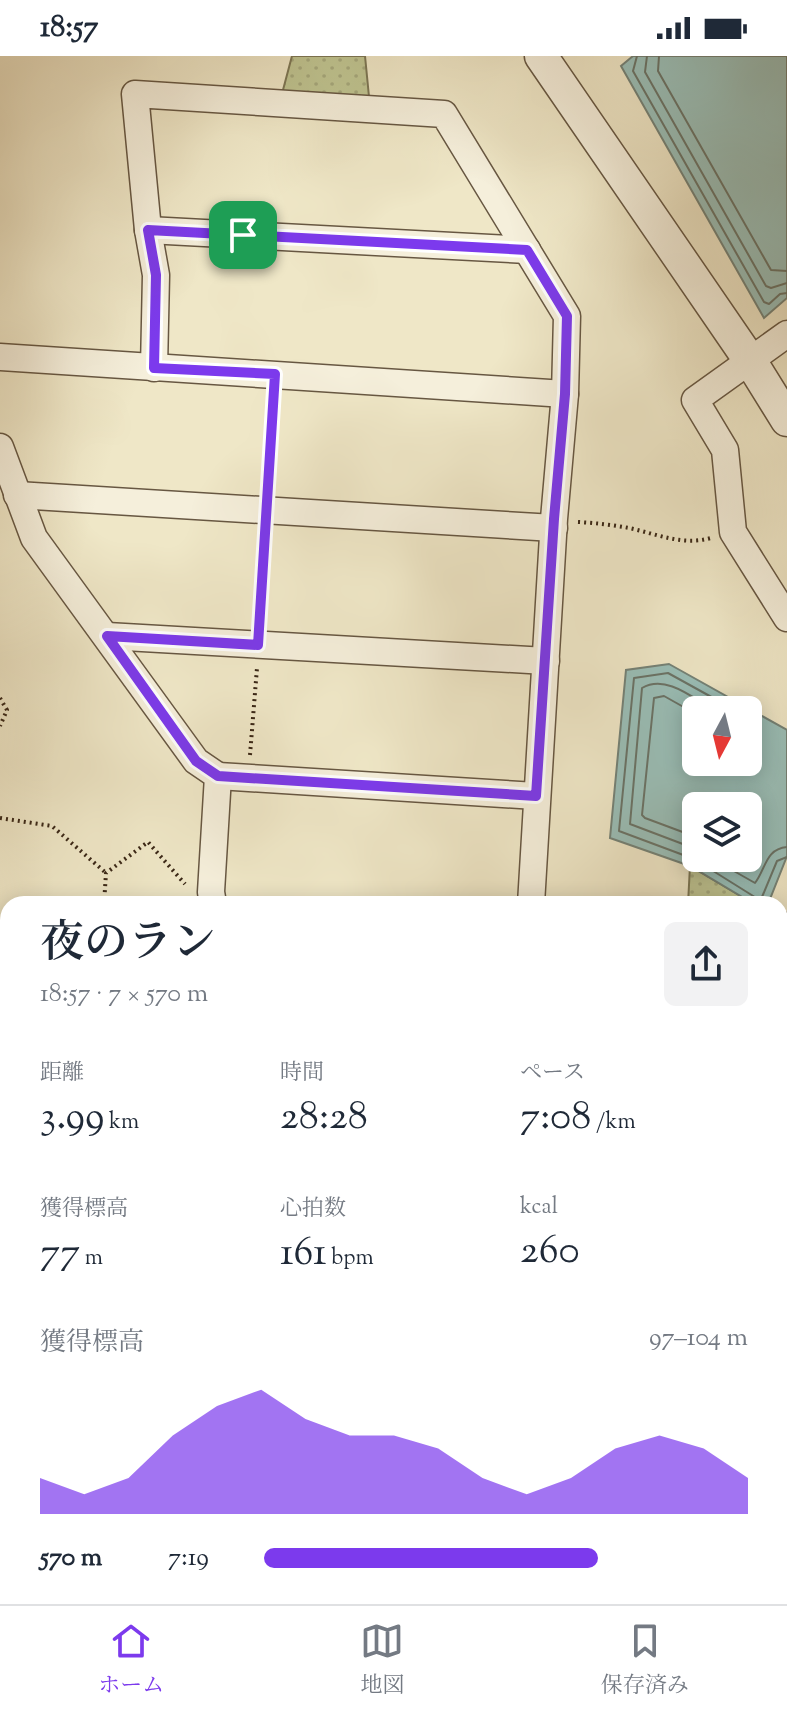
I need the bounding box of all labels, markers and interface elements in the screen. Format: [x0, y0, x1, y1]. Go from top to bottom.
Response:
text: 18:57 [40, 7, 98, 50]
pin [209, 201, 277, 269]
icon: arrive [221, 213, 265, 257]
north arrow [682, 696, 762, 776]
map controls [682, 696, 762, 872]
button: layers [682, 792, 762, 872]
text: 夜のラン [40, 914, 216, 977]
button: share [664, 922, 748, 1006]
text: 18:57 · 7 × 570 m [40, 976, 208, 1013]
text: 距離 [40, 1058, 84, 1090]
text: 時間 [280, 1058, 324, 1090]
text: ペース [520, 1058, 585, 1090]
text: 3.99 [40, 1090, 104, 1147]
text: 28:28 [280, 1090, 368, 1147]
text: 7:08 [520, 1090, 591, 1147]
text: km [104, 1107, 139, 1139]
text: /km [591, 1107, 636, 1139]
text: kcal [520, 1192, 558, 1224]
text: 獲得標高 [40, 1194, 128, 1226]
text: 心拍数 [280, 1194, 346, 1226]
text: 260 [520, 1224, 580, 1281]
text: 77 [40, 1226, 80, 1283]
text: 161 [280, 1226, 327, 1283]
text: m [80, 1243, 103, 1275]
text: bpm [327, 1243, 374, 1275]
text: 97–104 m [649, 1320, 748, 1357]
text: 獲得標高 [40, 1325, 144, 1362]
text: 570 m [40, 1540, 102, 1577]
text: 7:19 [168, 1540, 209, 1577]
tab: ホーム [98, 1619, 164, 1703]
tab: 地図 [360, 1619, 405, 1703]
tab: 保存済み [601, 1619, 689, 1703]

